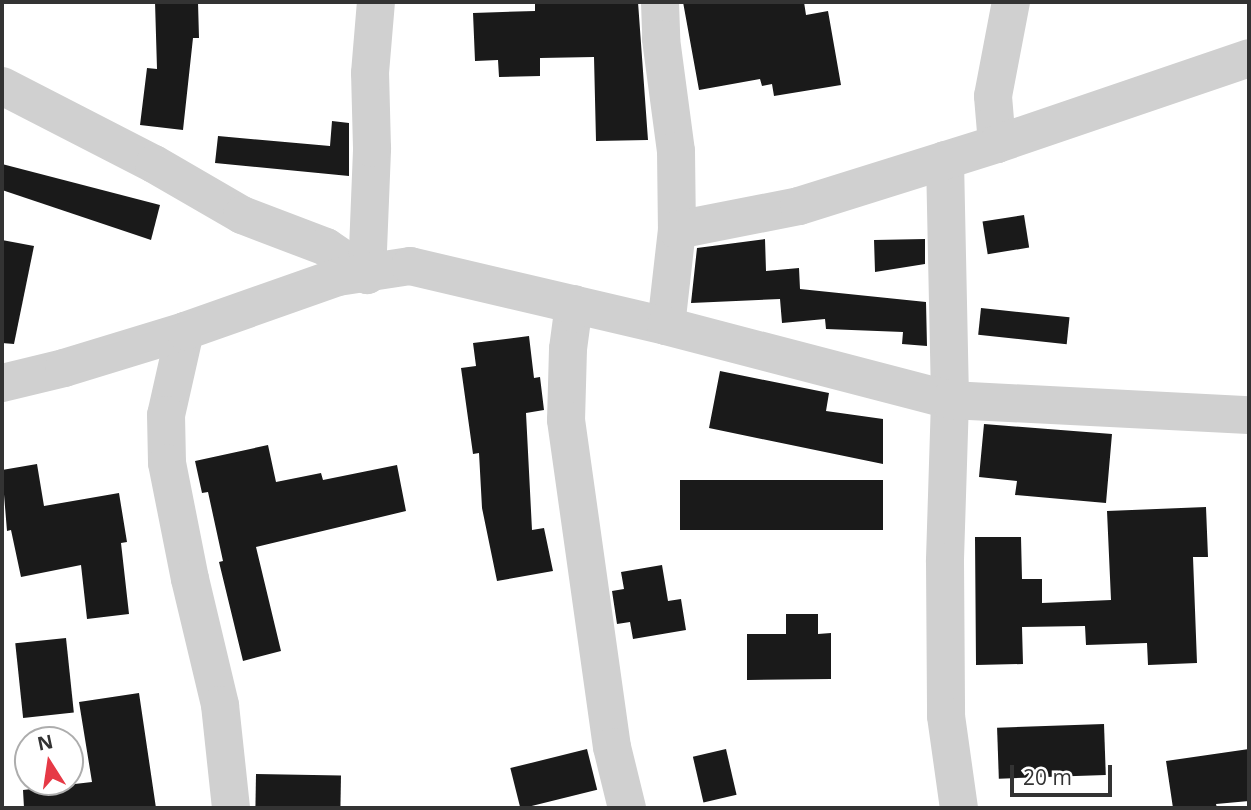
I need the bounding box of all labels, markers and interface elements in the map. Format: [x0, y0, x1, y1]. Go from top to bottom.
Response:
north arrow [14, 726, 84, 796]
text: N [35, 728, 55, 757]
scale bar [1013, 750, 1114, 794]
text: 20 m [1023, 763, 1072, 791]

